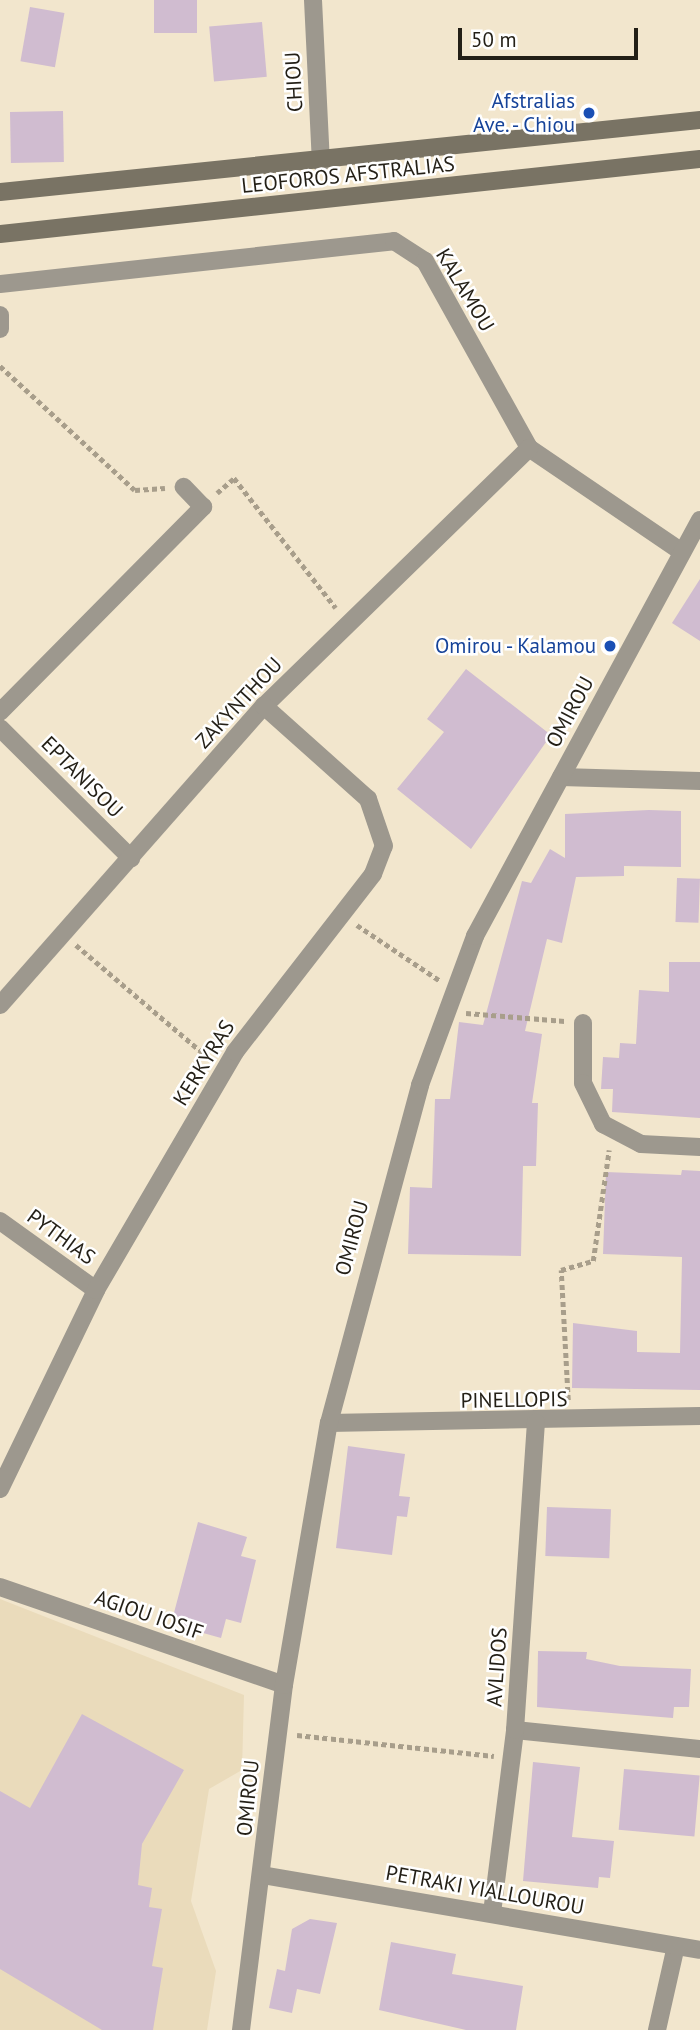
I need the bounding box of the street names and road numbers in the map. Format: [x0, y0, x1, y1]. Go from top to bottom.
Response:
street label: CHIOU [280, 51, 308, 113]
street label: LEOFOROS AFSTRALIAS [240, 151, 456, 199]
street label: KALAMOU [430, 244, 500, 336]
street label: ZAKYNTHOU [190, 652, 288, 754]
street label: OMIROU [541, 672, 599, 752]
street label: EPTANISOU [36, 731, 128, 823]
street label: KERKYRAS [168, 1016, 240, 1110]
street label: OMIROU [330, 1198, 374, 1278]
street label: PYTHIAS [22, 1204, 100, 1270]
street label: PINELLOPIS [460, 1386, 568, 1414]
street label: AGIOU IOSIF [91, 1585, 207, 1645]
street label: AVLIDOS [482, 1626, 512, 1708]
street label: OMIROU [231, 1759, 265, 1837]
street label: PETRAKI YIALLOUROU [384, 1860, 586, 1920]

